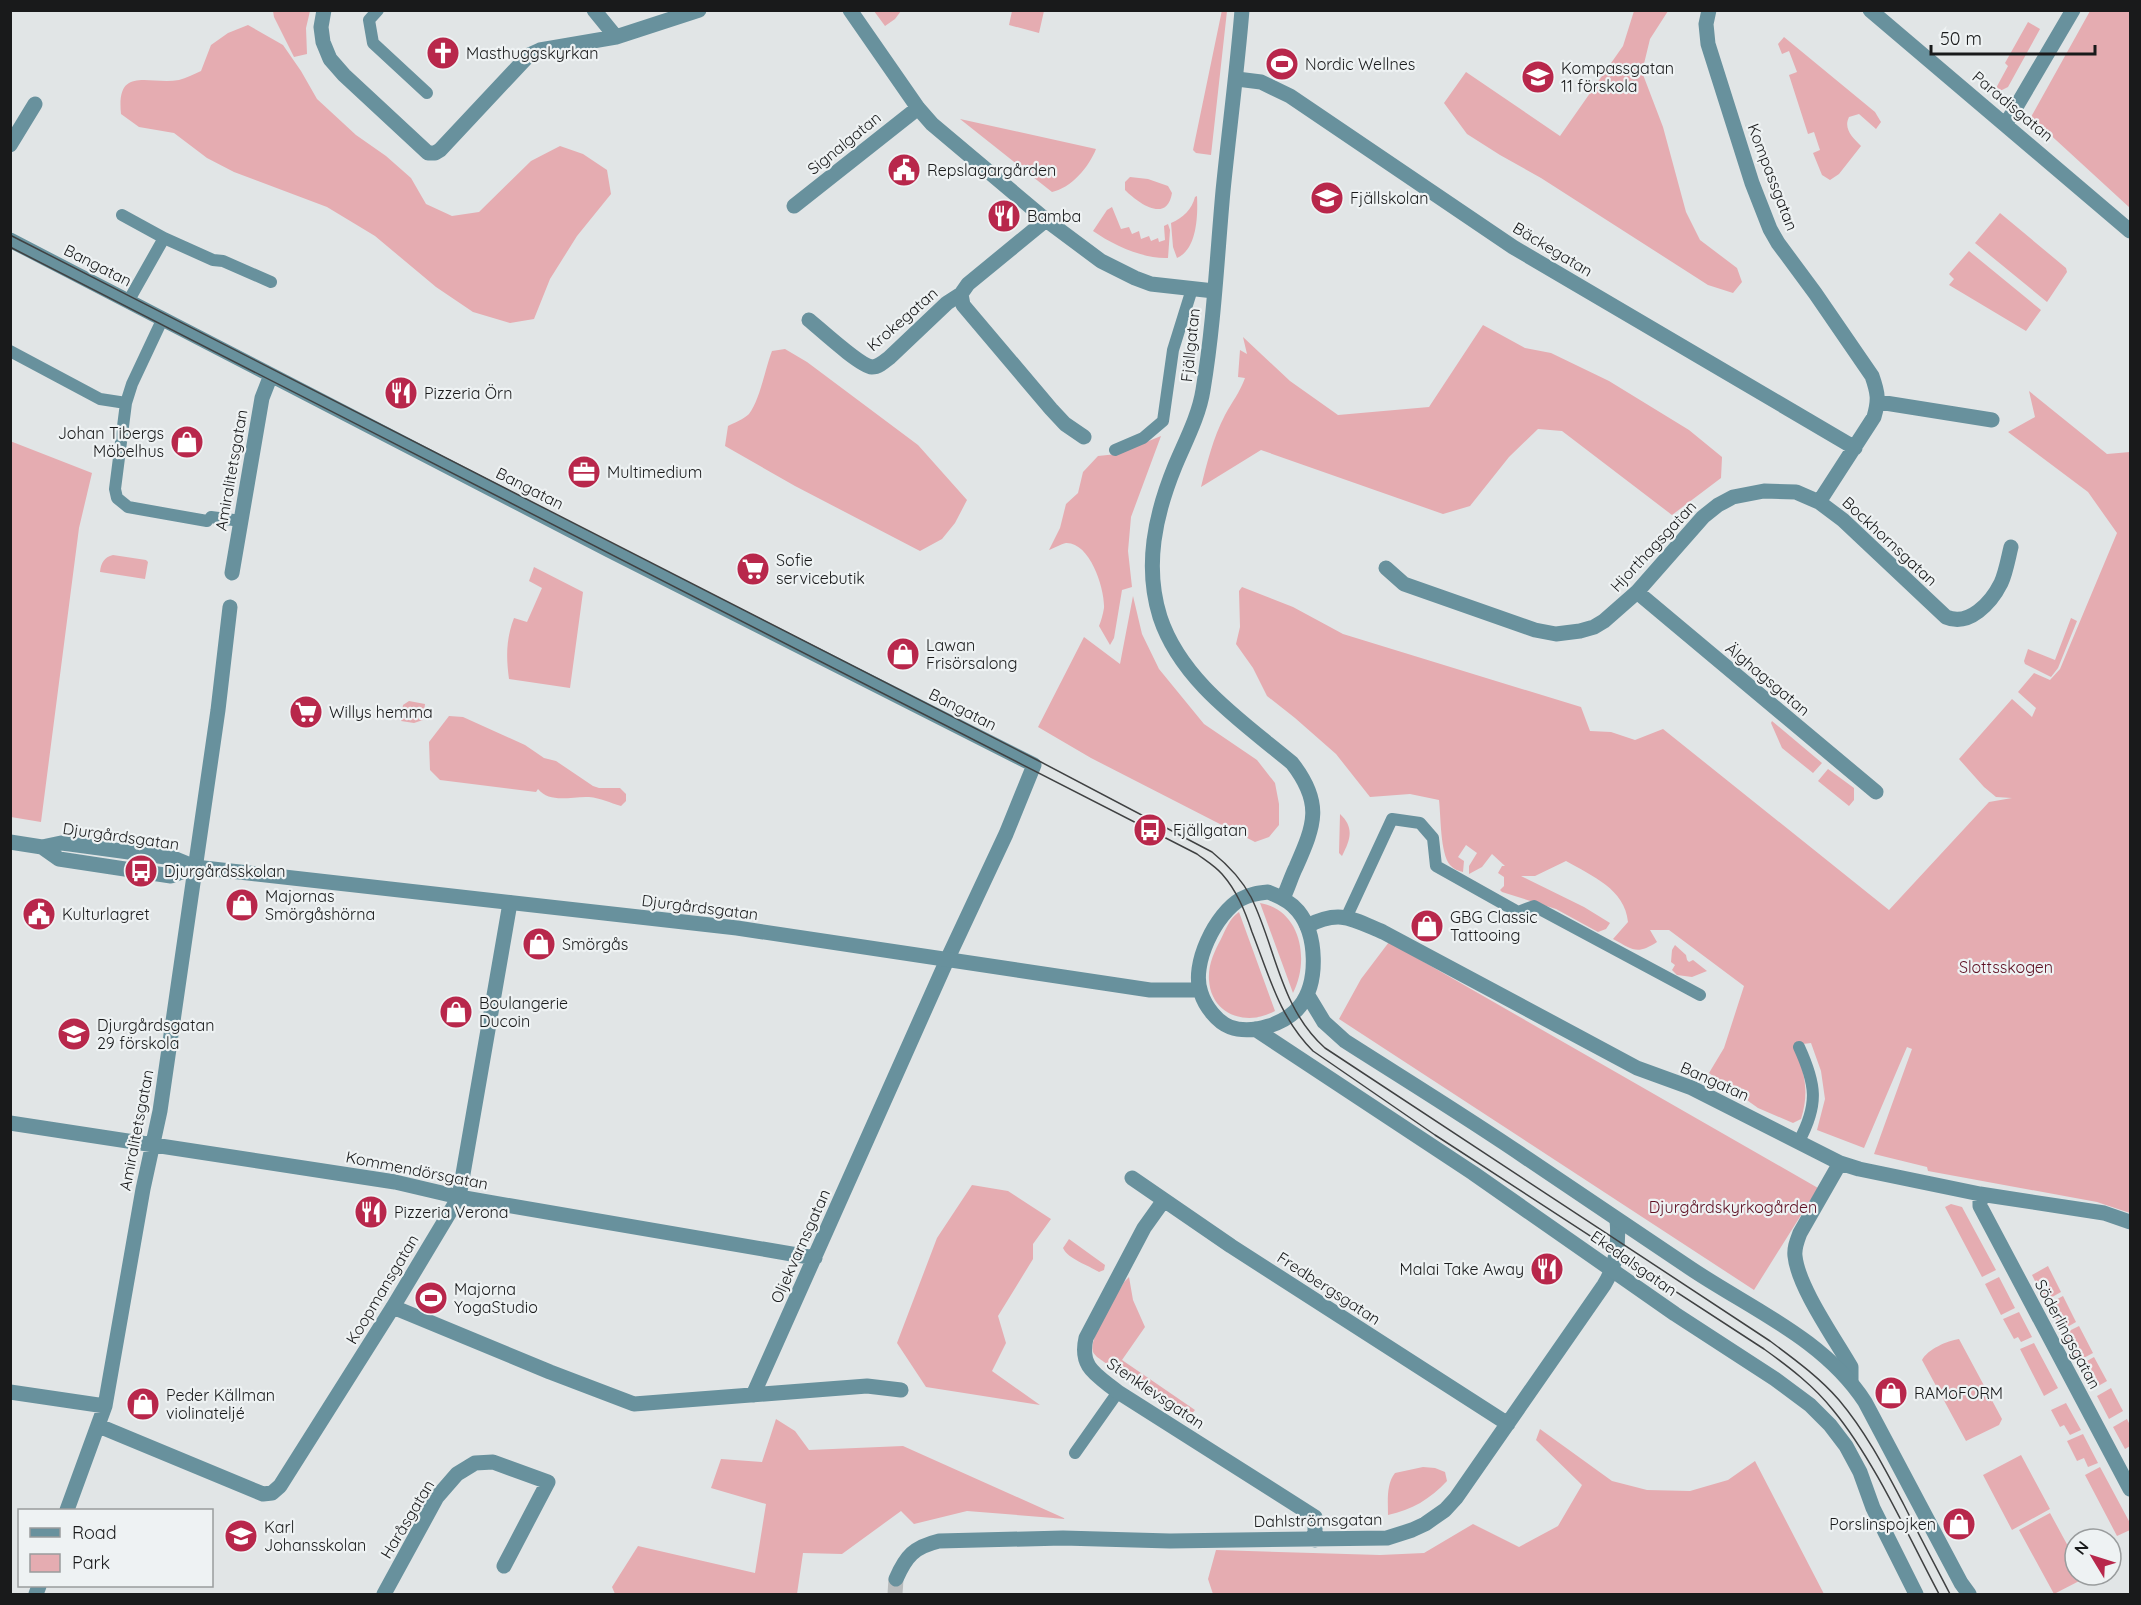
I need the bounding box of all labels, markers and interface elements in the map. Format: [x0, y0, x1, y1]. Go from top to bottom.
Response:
scale bar [1931, 18, 2094, 56]
text: 50 m [1940, 27, 1982, 50]
church icon: Masthuggskyrkan [425, 35, 461, 71]
place label: Masthuggskyrkan [466, 43, 598, 63]
sports icon: Nordic Wellnes [1264, 46, 1300, 82]
place label: Nordic Wellnes [1305, 54, 1415, 74]
place label: Kompassgatan 11 förskola [1561, 58, 1674, 96]
school or university icon: Kompassgatan 11 förskola [1520, 59, 1556, 95]
street label: Paradisgatan [1968, 66, 2058, 146]
street label: Signalgatan [803, 107, 885, 179]
street label: Kompassgatan [1743, 121, 1803, 233]
public building icon: Repslagargården [886, 152, 922, 188]
place label: Repslagargården [927, 160, 1056, 180]
school or university icon: Fjällskolan [1309, 180, 1345, 216]
place label: Fjällskolan [1350, 188, 1428, 208]
restaurant icon: Bamba [986, 198, 1022, 234]
place label: Bamba [1027, 206, 1081, 226]
street label: Bäckegatan [1509, 217, 1597, 281]
street label: Bangatan [61, 239, 135, 291]
street label: Krokegatan [863, 283, 941, 355]
street label: Fjällgatan [1176, 307, 1204, 383]
restaurant icon: Pizzeria Örn [383, 375, 419, 411]
place label: Pizzeria Örn [424, 383, 512, 403]
street label: Amiralitetsgatan [210, 408, 252, 532]
place label: Johan Tibergs Möbelhus [58, 423, 164, 461]
shop icon: Johan Tibergs Möbelhus [169, 424, 205, 460]
office icon: Multimedium [566, 454, 602, 490]
street label: Bangatan [493, 462, 567, 514]
place label: Multimedium [607, 462, 702, 482]
street label: Bockhornsgatan [1838, 492, 1942, 590]
street label: Hjorthagsgatan [1606, 496, 1700, 596]
place label: Sofie servicebutik [776, 550, 865, 588]
supermarket icon: Sofie servicebutik [735, 551, 771, 587]
place label: Lawan Frisörsalong [926, 635, 1018, 673]
shop icon: Lawan Frisörsalong [885, 636, 921, 672]
street label: Älghagsgatan [1722, 638, 1814, 720]
street label: Bangatan [926, 683, 1000, 735]
supermarket icon: Willys hemma [288, 694, 324, 730]
place label: Willys hemma [329, 702, 433, 722]
bus stop icon: Fjällgatan [1132, 812, 1168, 848]
street label: Djurgårdsgatan [61, 818, 181, 854]
place label: Fjällgatan [1173, 820, 1247, 840]
bus stop icon: Djurgårdsskolan [123, 853, 159, 889]
place label: Djurgårdsskolan [164, 861, 285, 881]
place label: Majornas Smörgåshörna [265, 886, 375, 924]
shop icon: Majornas Smörgåshörna [224, 887, 260, 923]
street label: Djurgårdsgatan [641, 890, 759, 924]
public building icon: Kulturlagret [21, 896, 57, 932]
place label: Kulturlagret [62, 904, 150, 924]
place label: GBG Classic Tattooing [1450, 907, 1538, 945]
shop icon: GBG Classic Tattooing [1409, 908, 1445, 944]
shop icon: Smörgås [521, 926, 557, 962]
place label: Smörgås [562, 934, 628, 954]
park label: Slottsskogen [1959, 957, 2053, 977]
place label: Boulangerie Ducoin [479, 993, 568, 1031]
shop icon: Boulangerie Ducoin [438, 994, 474, 1030]
place label: Djurgårdsgatan 29 förskola [97, 1015, 214, 1053]
school or university icon: Djurgårdsgatan 29 förskola [56, 1016, 92, 1052]
street label: Bangatan [1677, 1057, 1753, 1105]
street label: Amiralitetsgatan [114, 1068, 158, 1192]
street label: Kommendörsgatan [344, 1146, 490, 1194]
street label: Oljekvarnsgatan [766, 1186, 834, 1306]
restaurant icon: Pizzeria Verona [353, 1194, 389, 1230]
park label: Djurgårdskyrkogården [1649, 1197, 1817, 1217]
place label: Pizzeria Verona [394, 1202, 509, 1222]
street label: Ekedalsgatan [1587, 1226, 1681, 1300]
street label: Koopmansgatan [341, 1230, 423, 1348]
street label: Fredbergsgatan [1273, 1247, 1385, 1329]
restaurant icon: Malai Take Away [1529, 1251, 1565, 1287]
place label: Malai Take Away [1399, 1259, 1524, 1279]
street label: Söderlingsgatan [2031, 1276, 2105, 1392]
place label: Majorna YogaStudio [454, 1279, 538, 1317]
sports icon: Majorna YogaStudio [413, 1280, 449, 1316]
street label: Stenklevsgatan [1103, 1353, 1209, 1433]
shop icon: RAMoFORM [1873, 1375, 1909, 1411]
place label: RAMoFORM [1914, 1383, 2003, 1403]
place label: Peder Källman violinateljé [166, 1385, 275, 1423]
shop icon: Peder Källman violinateljé [125, 1386, 161, 1422]
street label: Haråsgatan [376, 1476, 438, 1562]
shop icon: Porslinspojken [1941, 1506, 1977, 1542]
legend [18, 1509, 213, 1587]
street label: Dahlströmsgatan [1253, 1509, 1383, 1531]
place label: Porslinspojken [1829, 1514, 1936, 1534]
place label: Karl Johansskolan [264, 1517, 366, 1555]
school or university icon: Karl Johansskolan [223, 1518, 259, 1554]
text: Road [72, 1521, 117, 1544]
north arrow [2063, 1527, 2123, 1587]
text: N [2070, 1537, 2093, 1559]
text: Park [72, 1551, 110, 1574]

